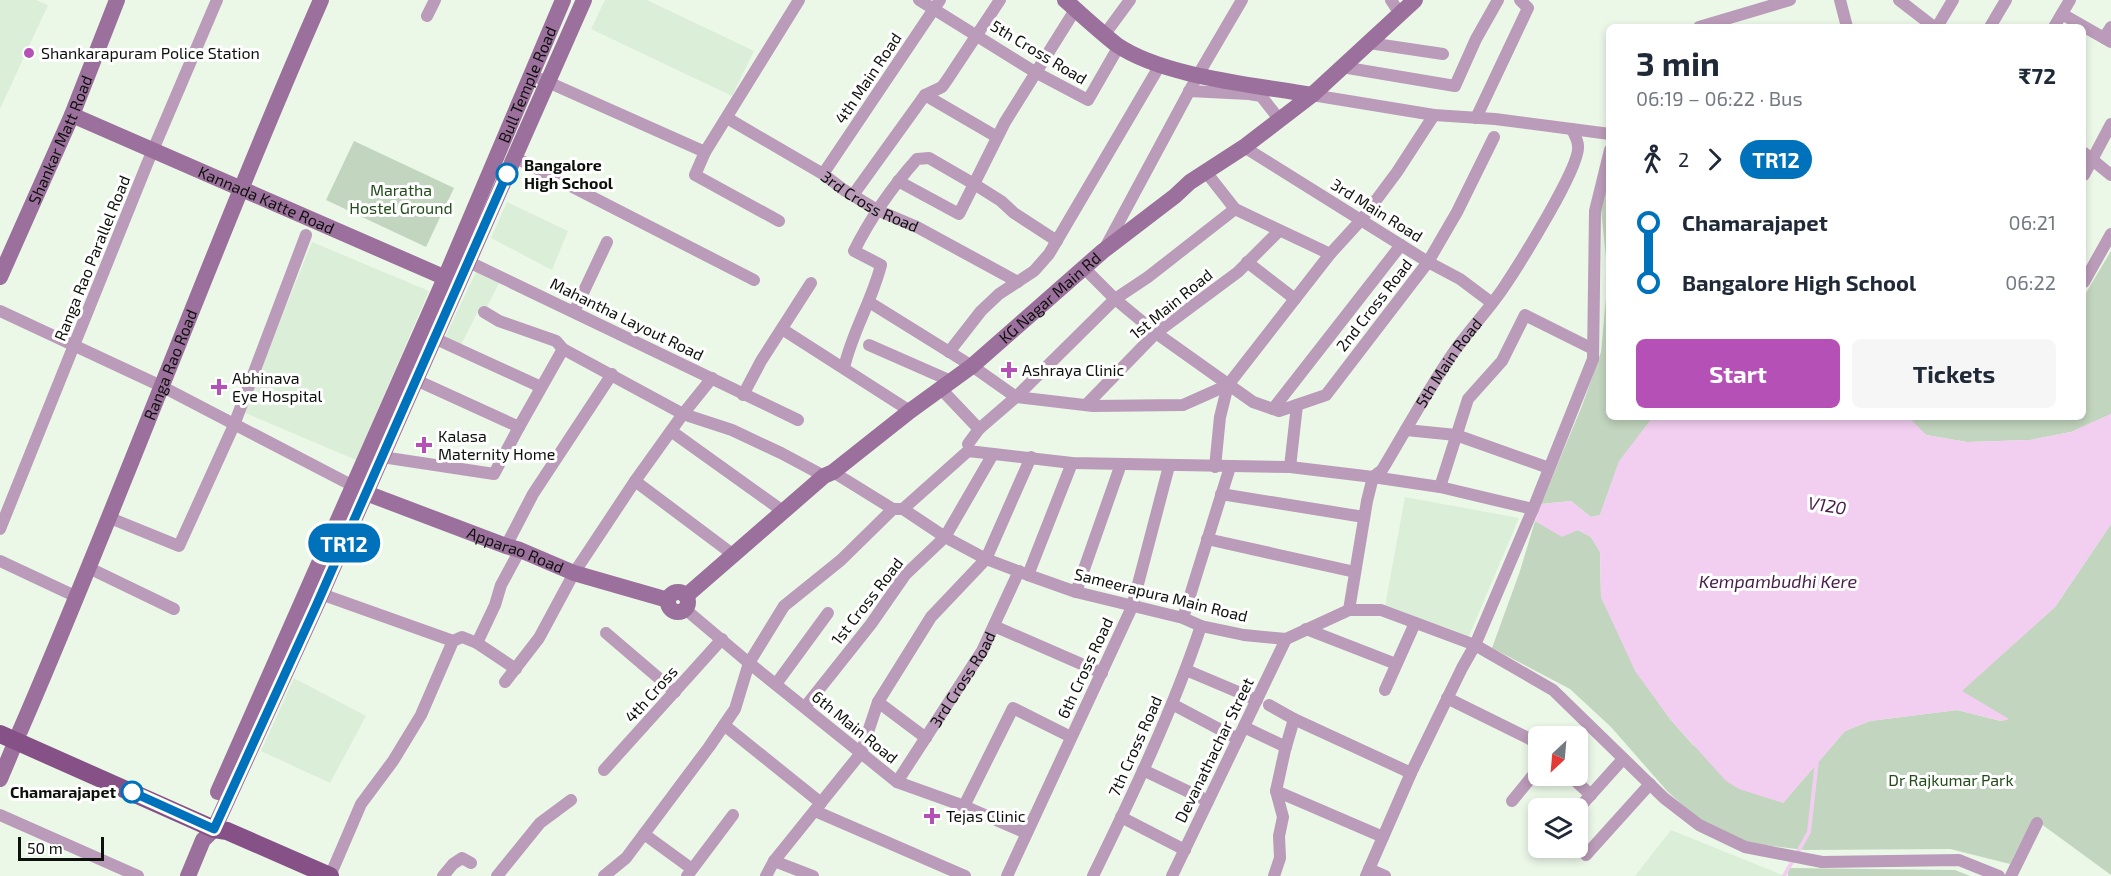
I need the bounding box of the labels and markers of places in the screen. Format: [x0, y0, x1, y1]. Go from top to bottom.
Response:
place label: Shankarapuram Police Station [41, 43, 260, 62]
marker: Shankarapuram Police Station [22, 46, 36, 60]
place label: Bangalore High School [524, 155, 614, 192]
marker: Bangalore High School [496, 163, 518, 185]
place label: Ashraya Clinic [1022, 360, 1124, 379]
marker: Ashraya Clinic [1000, 361, 1018, 379]
place label: Abhinava Eye Hospital [232, 368, 323, 405]
marker: Abhinava Eye Hospital [210, 378, 228, 396]
place label: Kalasa Maternity Home [438, 426, 555, 463]
marker: Kalasa Maternity Home [415, 436, 433, 454]
marker: Chamarajapet [121, 781, 143, 803]
place label: Chamarajapet [10, 782, 116, 801]
place label: Tejas Clinic [946, 806, 1026, 826]
marker: Tejas Clinic [923, 807, 941, 825]

